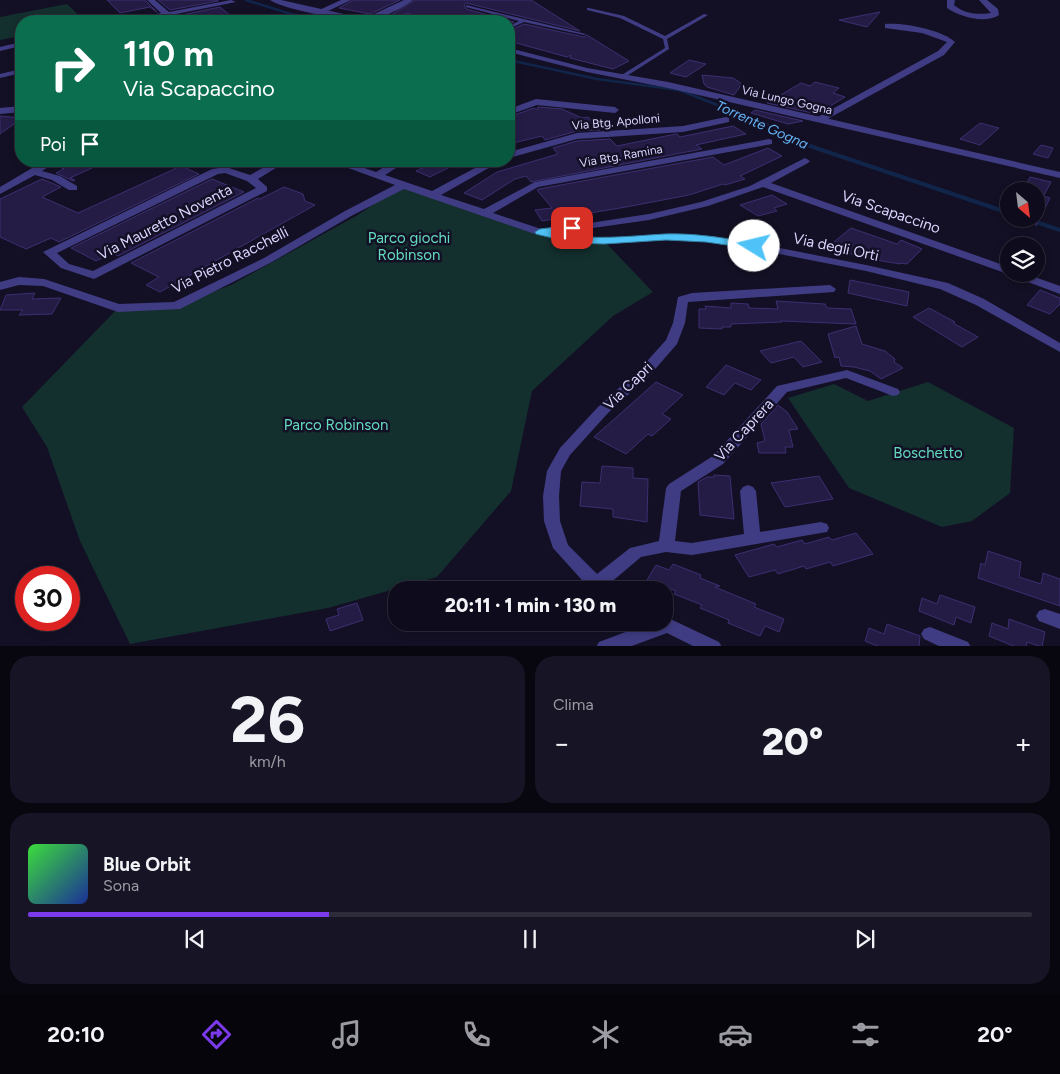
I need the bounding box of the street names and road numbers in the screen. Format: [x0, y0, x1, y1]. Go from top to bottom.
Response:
street label: Via Lungo Gogna [740, 83, 834, 117]
street label: Via Btg. Apolloni [571, 111, 661, 133]
street label: Via Btg. Ramina [578, 142, 664, 170]
street label: Via Mauretto Noventa [95, 180, 235, 264]
street label: Via Scapaccino [839, 187, 943, 237]
street label: Via Pietro Racchelli [169, 223, 291, 297]
street label: Via degli Orti [791, 229, 881, 265]
street label: Via Capri [600, 358, 656, 414]
street label: Via Caprera [711, 395, 777, 465]

